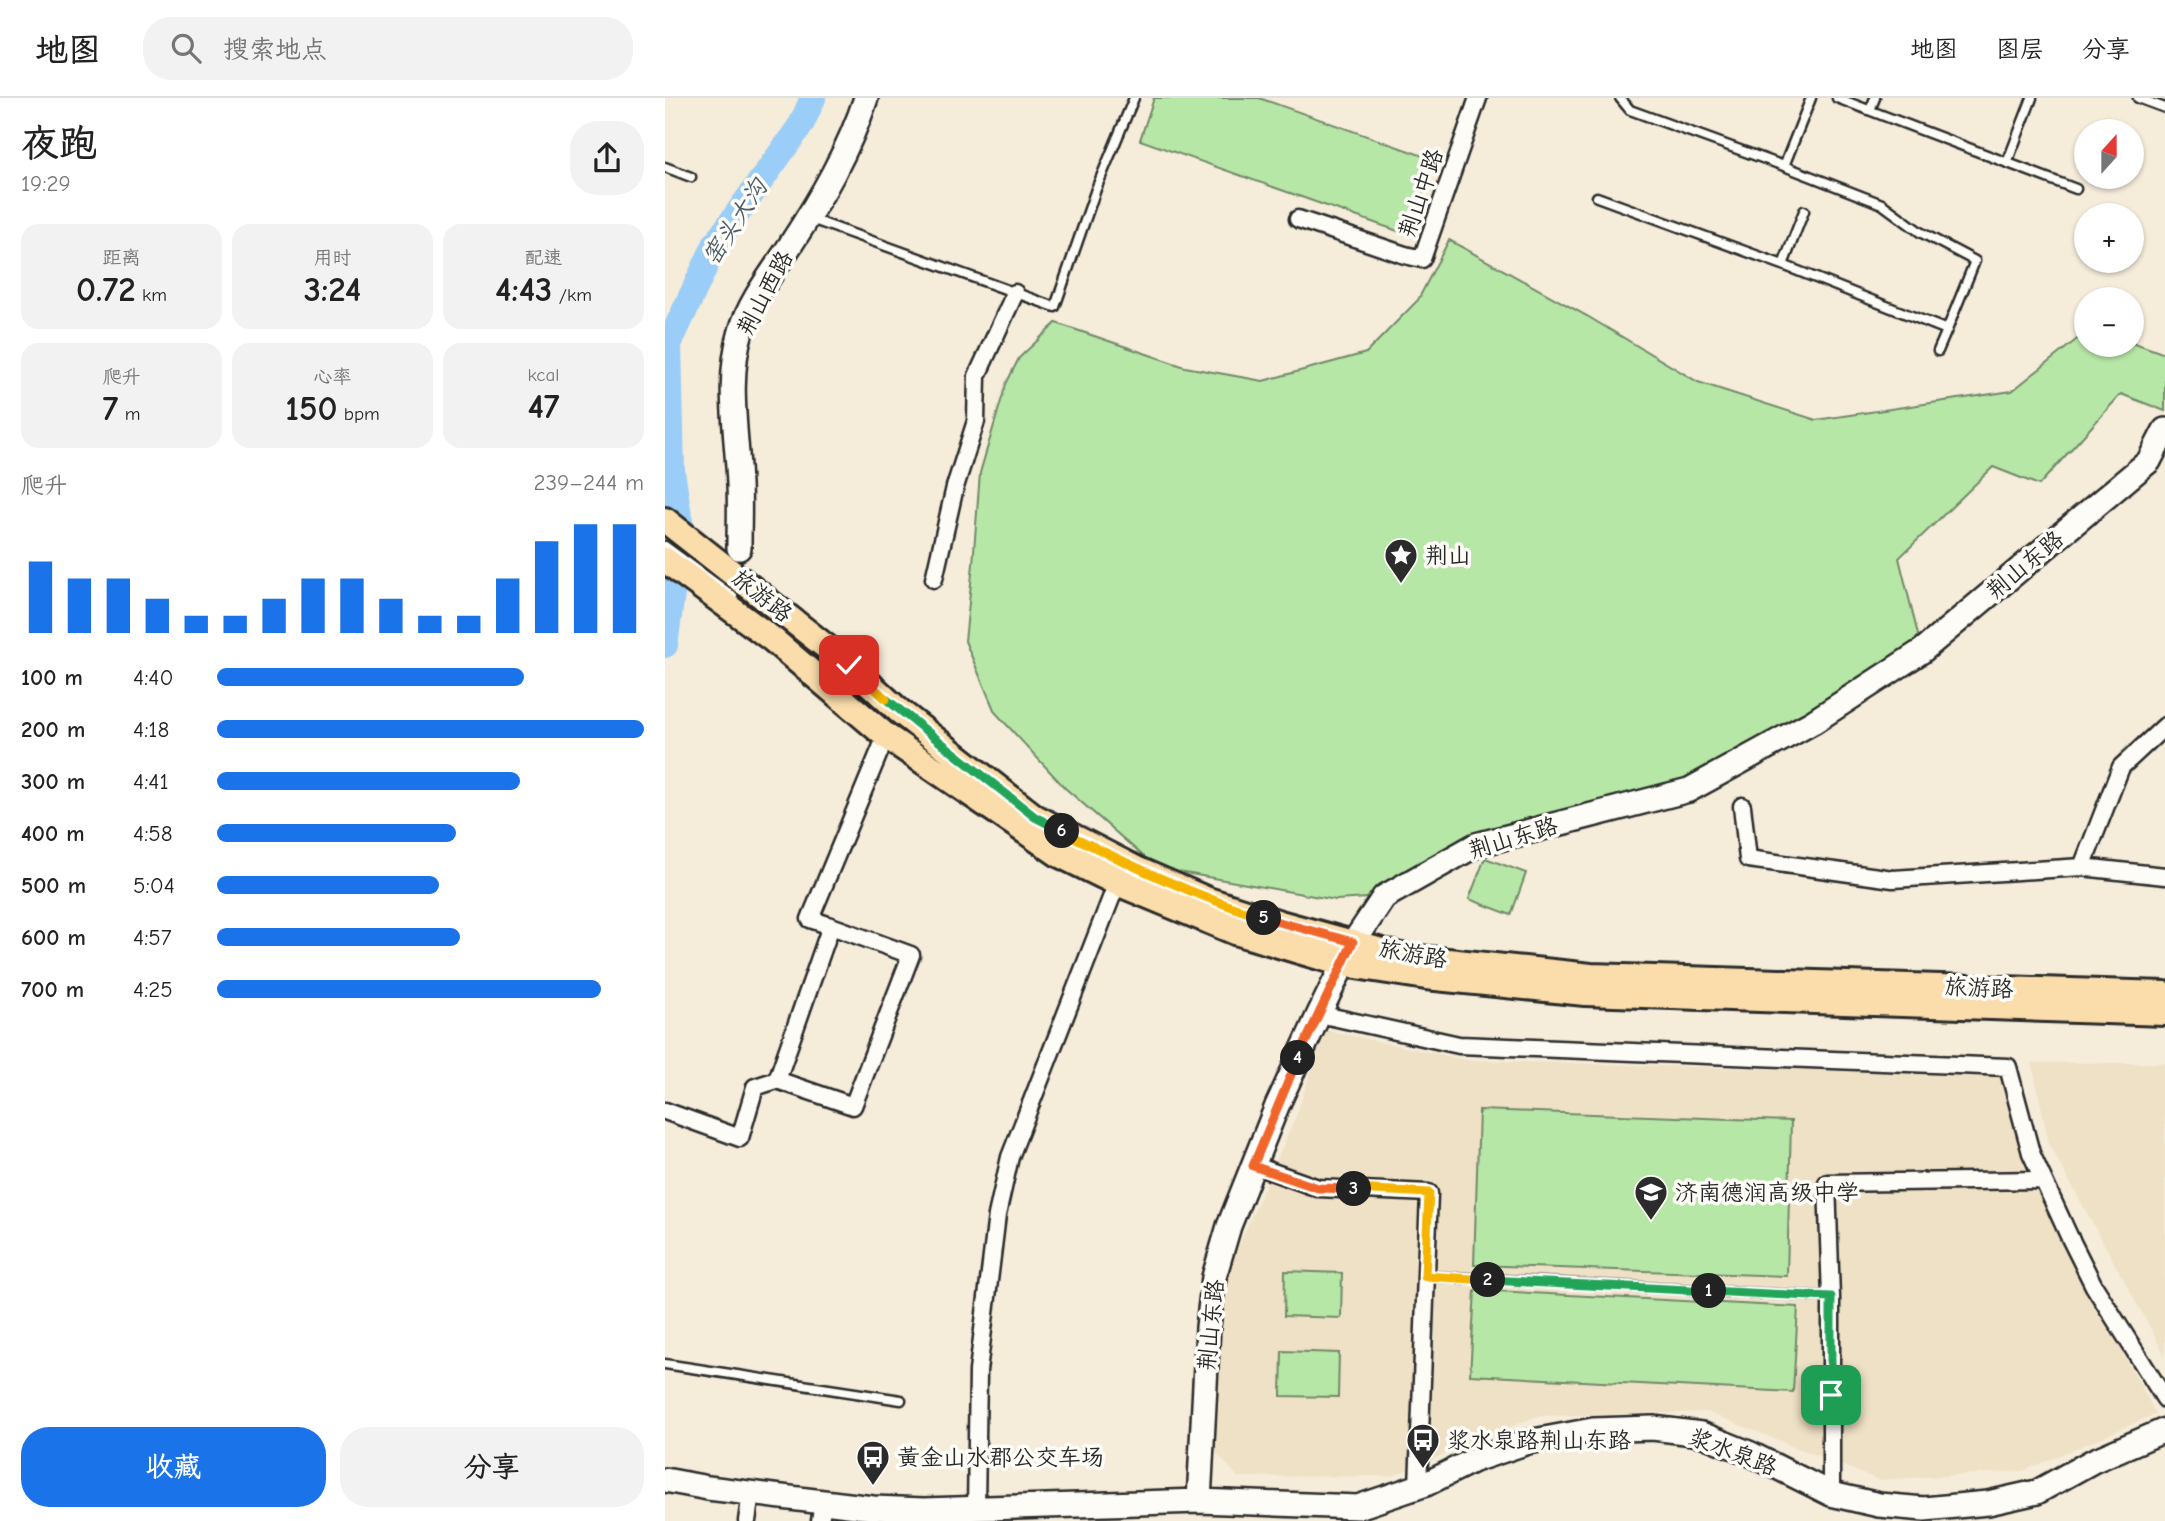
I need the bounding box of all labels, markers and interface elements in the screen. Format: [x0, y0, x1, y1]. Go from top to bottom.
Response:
search box [143, 17, 633, 80]
icon: search [167, 29, 205, 67]
text: 地图 [35, 31, 101, 69]
text: 搜索地点 [223, 35, 327, 65]
text: 地图 [1910, 35, 1958, 63]
text: 图层 [1996, 35, 2044, 63]
text: 分享 [2082, 35, 2130, 63]
north arrow [2074, 119, 2144, 189]
map controls [2074, 119, 2144, 357]
button: share [570, 121, 644, 195]
text: 夜跑 [21, 122, 97, 166]
street label: 荆山中路 [1393, 145, 1449, 241]
text: 19:29 [21, 170, 71, 197]
water label: 窑头大沟 [697, 172, 774, 270]
button: + [2074, 203, 2144, 273]
street label: 荆山西路 [731, 246, 799, 340]
text: 距离 [102, 247, 141, 269]
text: 用时 [313, 247, 352, 269]
text: 配速 [524, 247, 563, 269]
text: 0.72 [76, 269, 136, 310]
text: 3:24 [304, 269, 361, 310]
text: 4:43 [495, 269, 552, 310]
text: km [136, 284, 167, 306]
text: /km [552, 284, 592, 306]
button: − [2074, 287, 2144, 357]
text: kcal [528, 364, 559, 386]
text: 爬升 [102, 366, 141, 388]
text: 心率 [313, 366, 352, 388]
text: 47 [527, 386, 560, 427]
text: 7 [103, 388, 118, 429]
text: 150 [285, 388, 338, 429]
text: m [118, 403, 140, 425]
text: bpm [338, 403, 380, 425]
text: 239–244 m [533, 469, 644, 496]
text: 爬升 [21, 472, 67, 499]
street label: 荆山东路 [1981, 525, 2069, 605]
place icon: 荆山 [1382, 536, 1420, 585]
place label: 荆山 [1425, 542, 1471, 569]
street label: 旅游路 [727, 564, 797, 628]
pin [819, 635, 879, 695]
icon: check [830, 646, 868, 684]
text: 100 m [21, 664, 83, 691]
text: 4:40 [133, 664, 173, 691]
text: 200 m [21, 716, 85, 743]
text: 4:18 [133, 716, 169, 743]
text: 300 m [21, 768, 85, 795]
text: 4:41 [133, 768, 169, 795]
street label: 荆山东路 [1465, 812, 1561, 864]
pin: 6 [1045, 814, 1079, 848]
text: 6 [1057, 819, 1066, 841]
text: 400 m [21, 820, 85, 847]
text: 4:58 [133, 820, 173, 847]
text: 500 m [21, 872, 86, 899]
text: 5:04 [133, 872, 175, 899]
pin: 5 [1247, 900, 1281, 936]
text: 5 [1258, 906, 1269, 928]
text: 600 m [21, 924, 86, 951]
text: 4:57 [133, 924, 172, 951]
street label: 旅游路 [1377, 935, 1449, 973]
street label: 旅游路 [1944, 973, 2014, 1003]
text: 700 m [21, 976, 84, 1003]
text: 4:25 [133, 976, 173, 1003]
pin: 4 [1281, 1040, 1315, 1076]
text: 4 [1293, 1046, 1302, 1068]
pin: 3 [1337, 1172, 1371, 1206]
school or university icon: 济南德润高级中学 [1632, 1173, 1670, 1222]
text: 3 [1349, 1177, 1358, 1199]
place label: 济南德润高级中学 [1675, 1179, 1859, 1206]
pin: 2 [1471, 1262, 1505, 1298]
text: 2 [1483, 1268, 1492, 1290]
pin: 1 [1691, 1274, 1727, 1308]
street label: 荆山东路 [1193, 1278, 1229, 1372]
text: 1 [1705, 1279, 1712, 1301]
pin [1801, 1365, 1861, 1425]
icon: arrive [1812, 1376, 1850, 1414]
bus stop icon: 浆水泉路荆山东路 [1404, 1421, 1442, 1470]
street label: 浆水泉路 [1685, 1423, 1781, 1481]
button: 收藏 [21, 1427, 326, 1507]
button: 分享 [340, 1427, 644, 1507]
place label: 浆水泉路荆山东路 [1447, 1427, 1631, 1454]
bus stop icon: 黄金山水郡公交车场 [854, 1438, 892, 1487]
place label: 黄金山水郡公交车场 [897, 1444, 1104, 1471]

